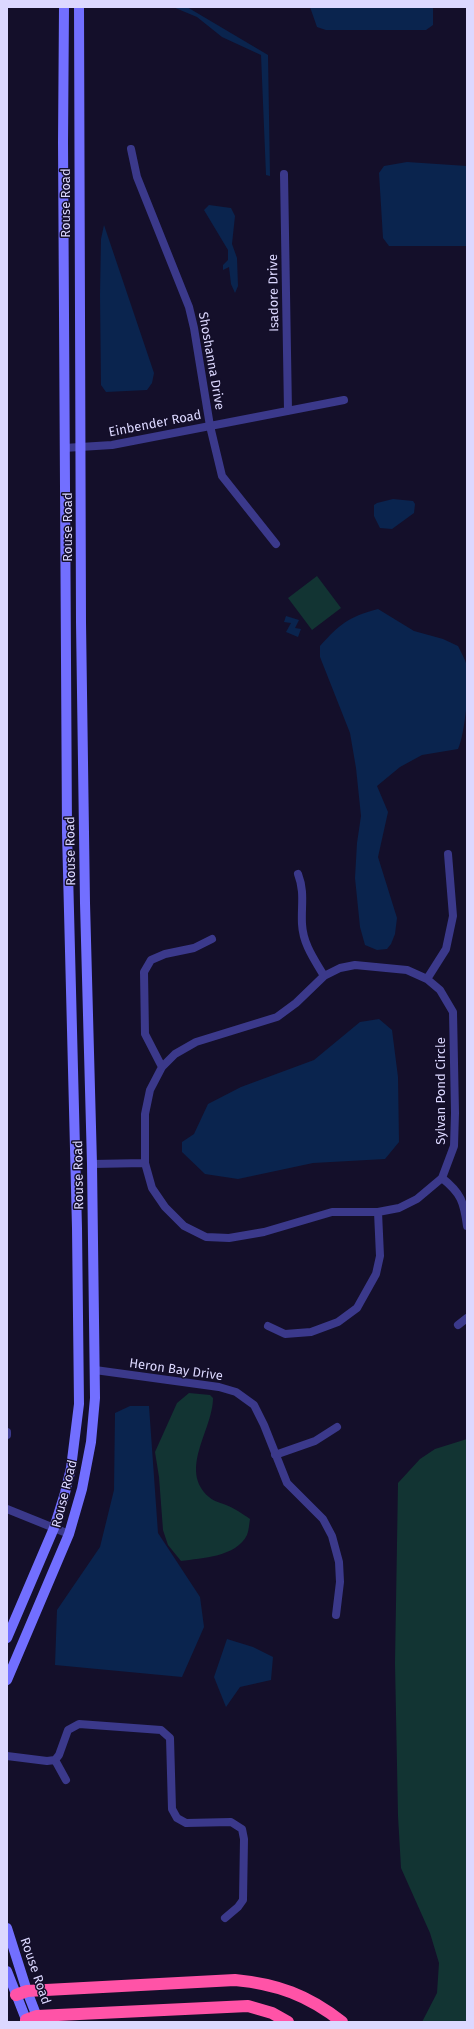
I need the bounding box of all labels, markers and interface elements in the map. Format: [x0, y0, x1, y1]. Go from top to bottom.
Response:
street label: Rouse Road [58, 168, 74, 238]
street label: Isadore Drive [266, 254, 282, 332]
street label: Shoshanna Drive [195, 311, 227, 411]
street label: Einbender Road [107, 407, 203, 441]
street label: Rouse Road [60, 492, 76, 562]
street label: Rouse Road [63, 816, 79, 886]
street label: Sylvan Pond Circle [433, 1037, 449, 1145]
street label: Rouse Road [71, 1140, 87, 1210]
street label: Heron Bay Drive [128, 1356, 224, 1384]
street label: Rouse Road [49, 1458, 81, 1530]
street label: Rouse Road [16, 1936, 54, 2006]

